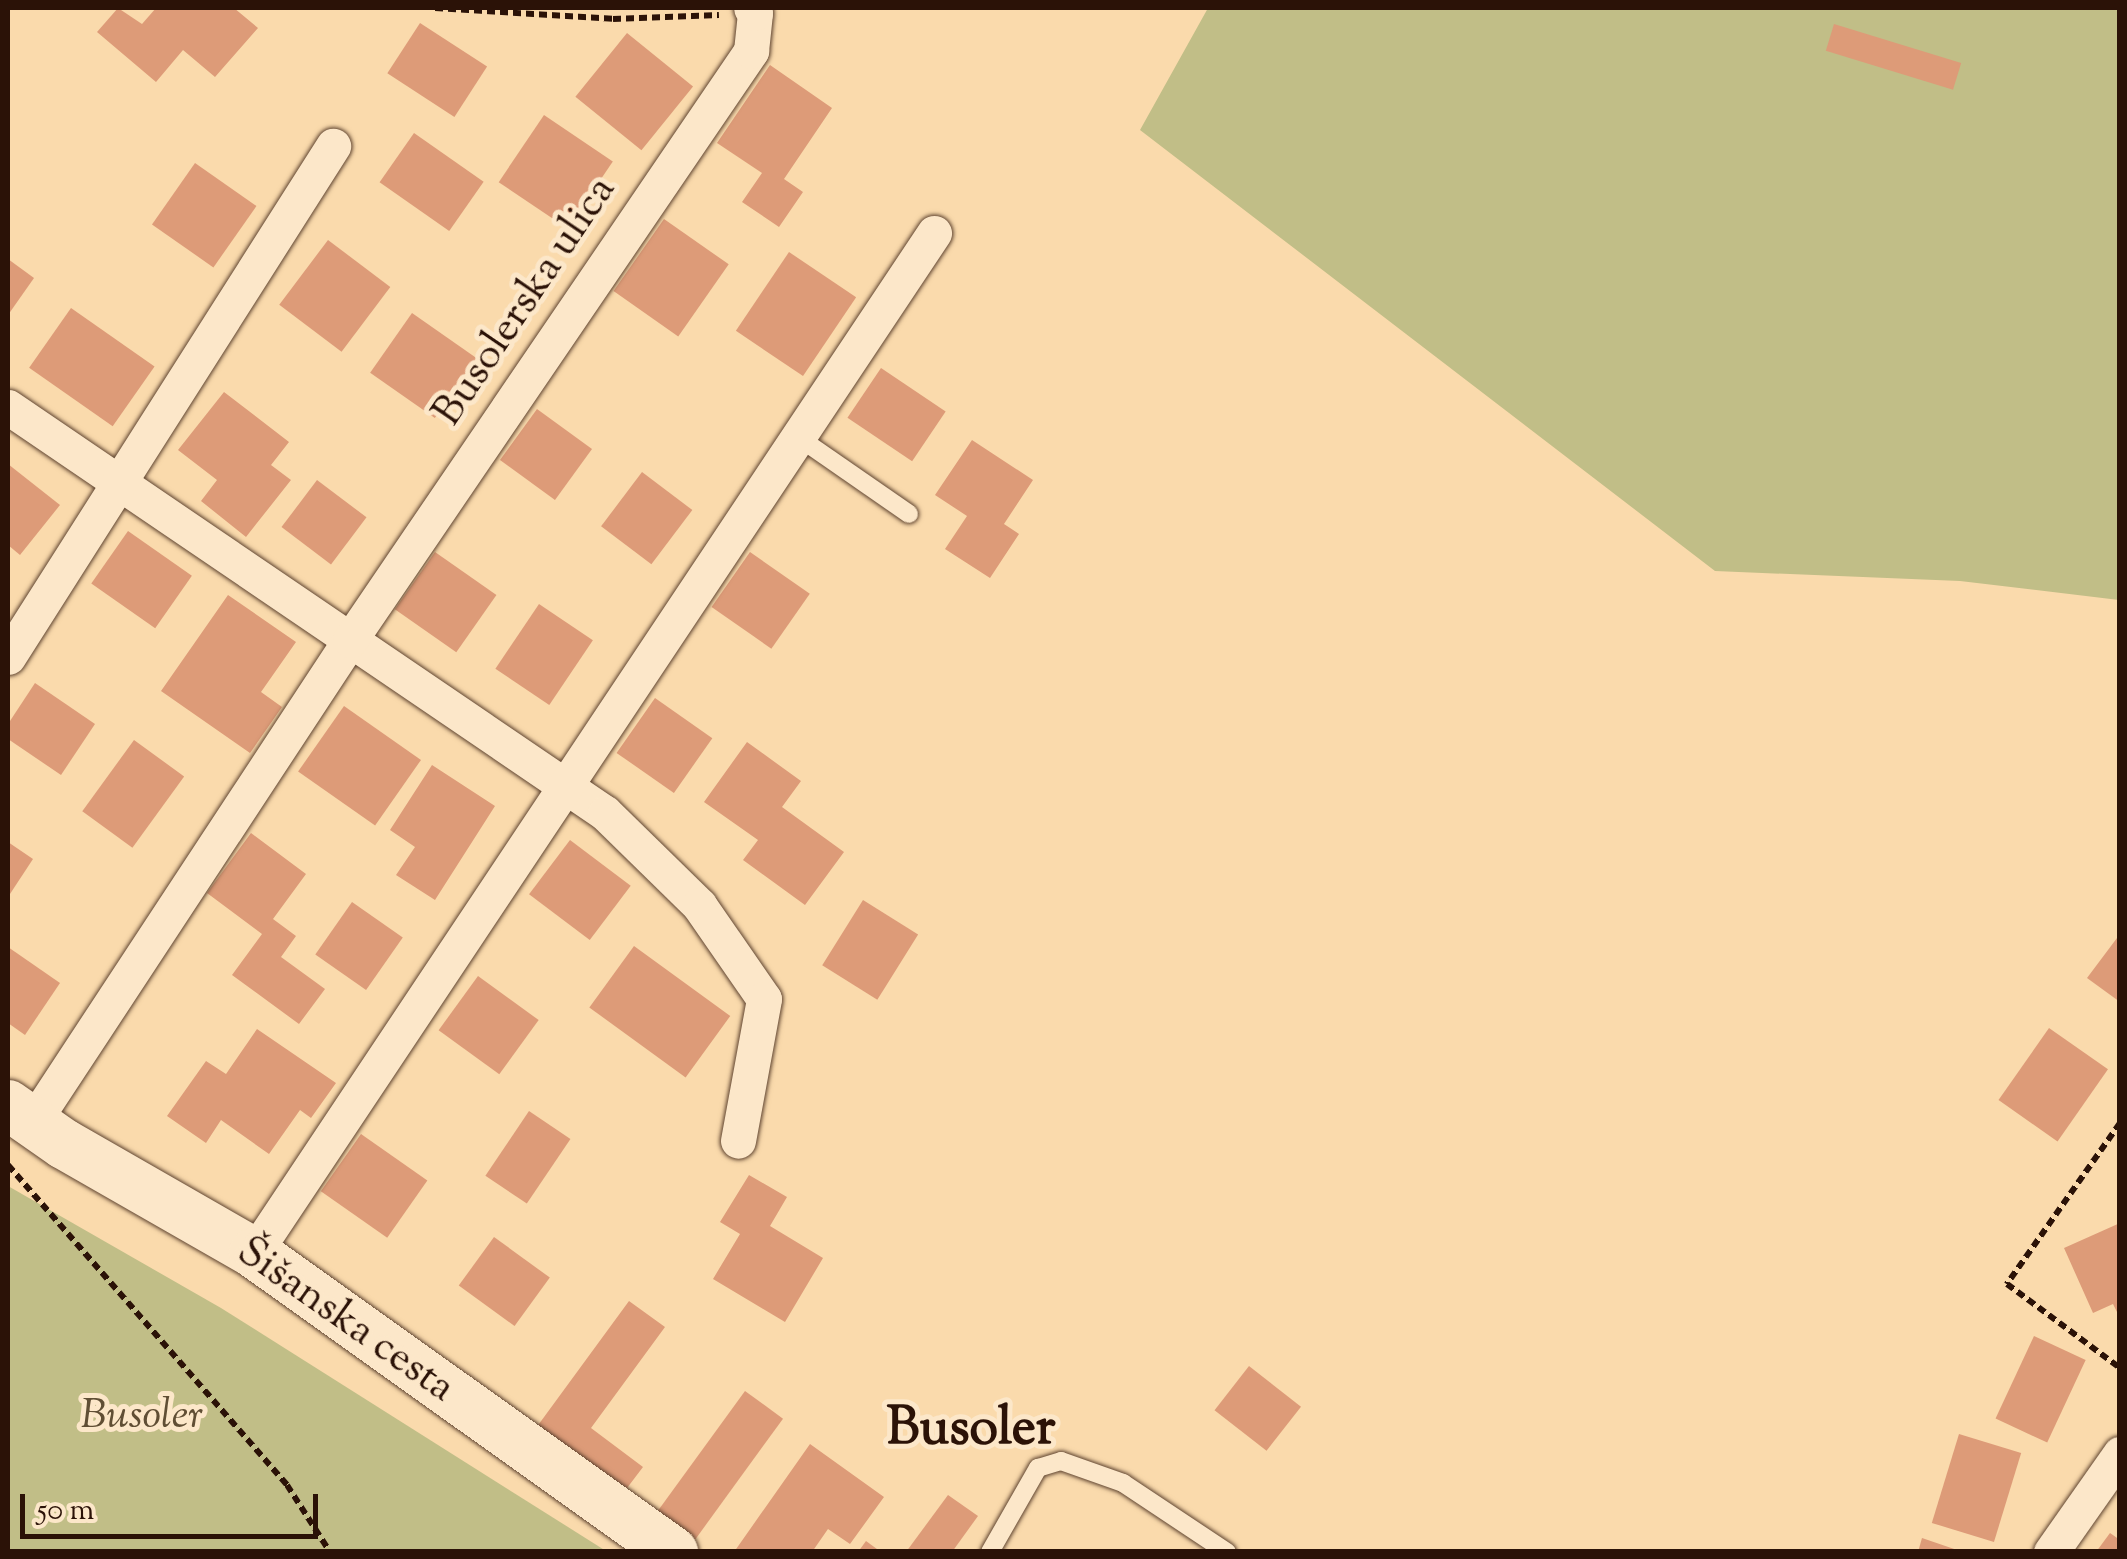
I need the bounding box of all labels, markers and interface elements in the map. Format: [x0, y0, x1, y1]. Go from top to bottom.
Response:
street label: Busolerska ulica [424, 168, 628, 436]
street label: Šišanska cesta [226, 1227, 464, 1415]
park label: Busoler [81, 1392, 203, 1442]
district label: Busoler [886, 1400, 1056, 1462]
scale bar [25, 1474, 322, 1536]
text: 50 m [37, 1490, 94, 1533]

